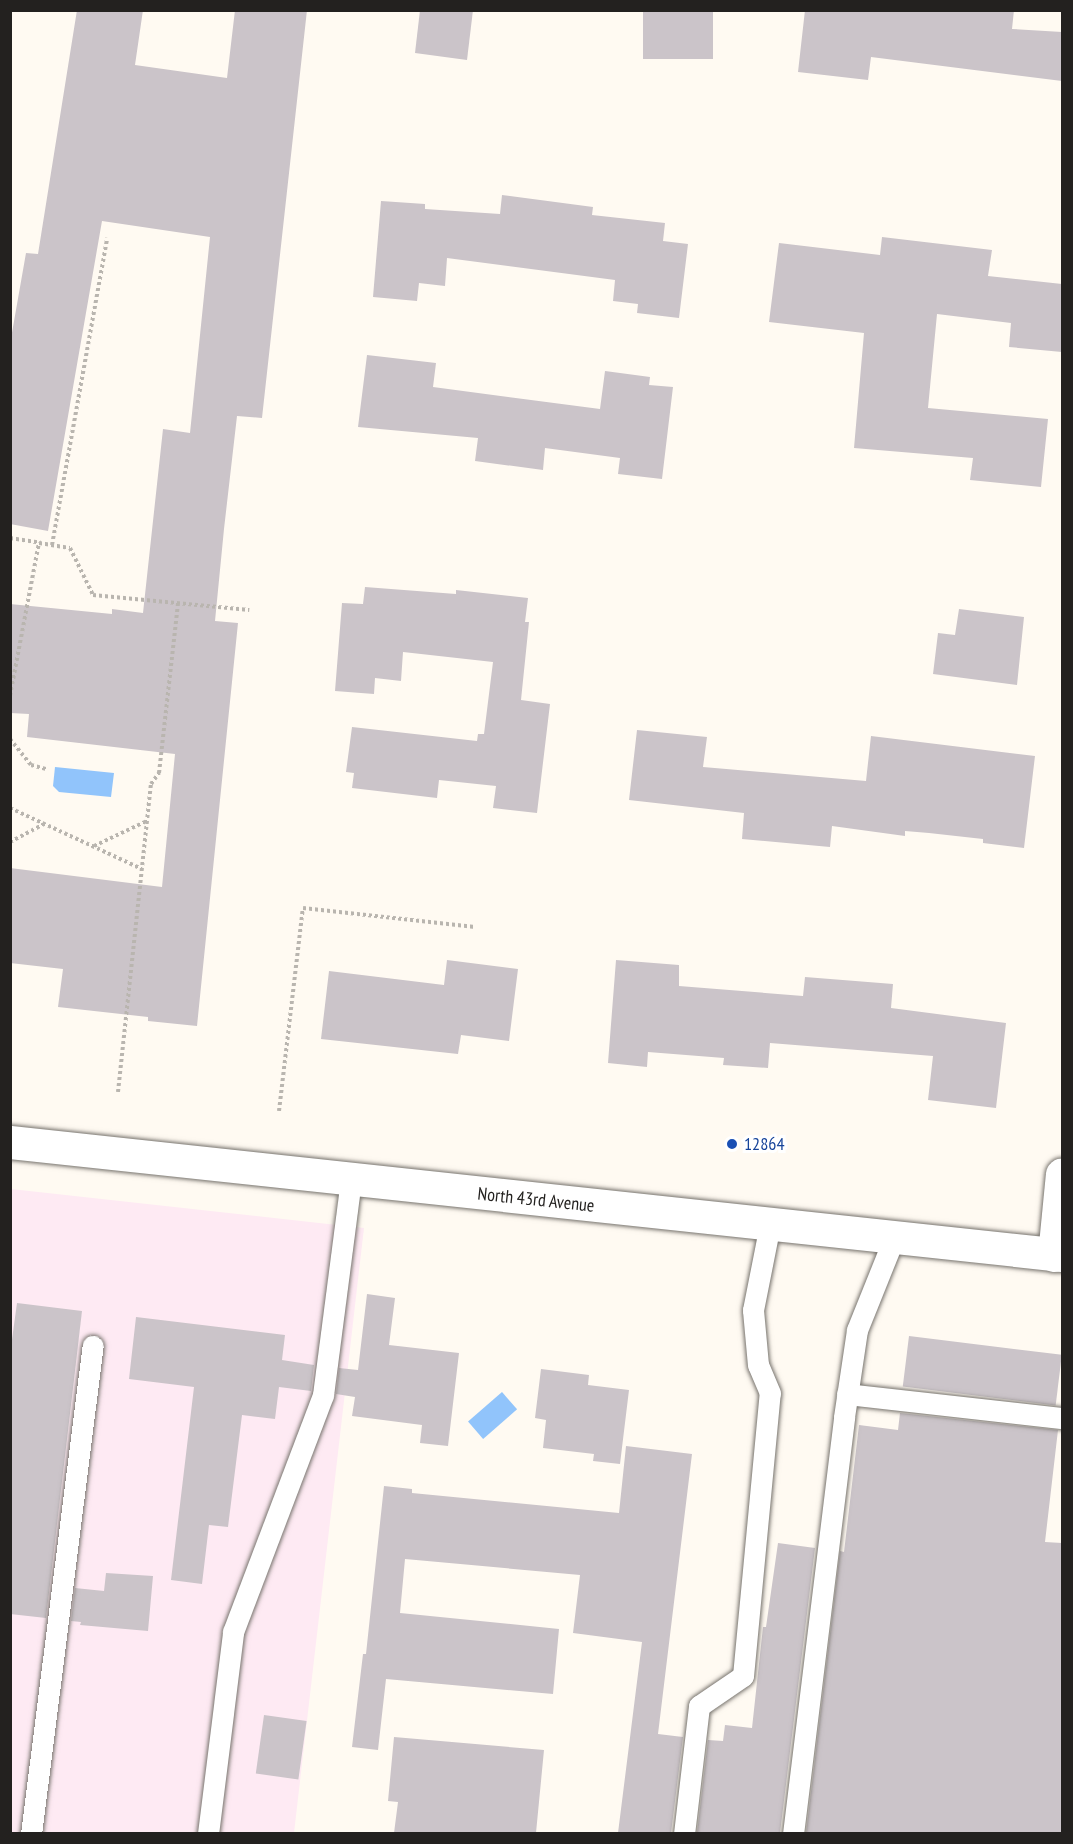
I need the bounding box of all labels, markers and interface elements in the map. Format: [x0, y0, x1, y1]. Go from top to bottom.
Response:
place label: 12864 [744, 1133, 784, 1155]
marker: 12864 [725, 1137, 739, 1151]
street label: North 43rd Avenue [476, 1183, 596, 1217]

